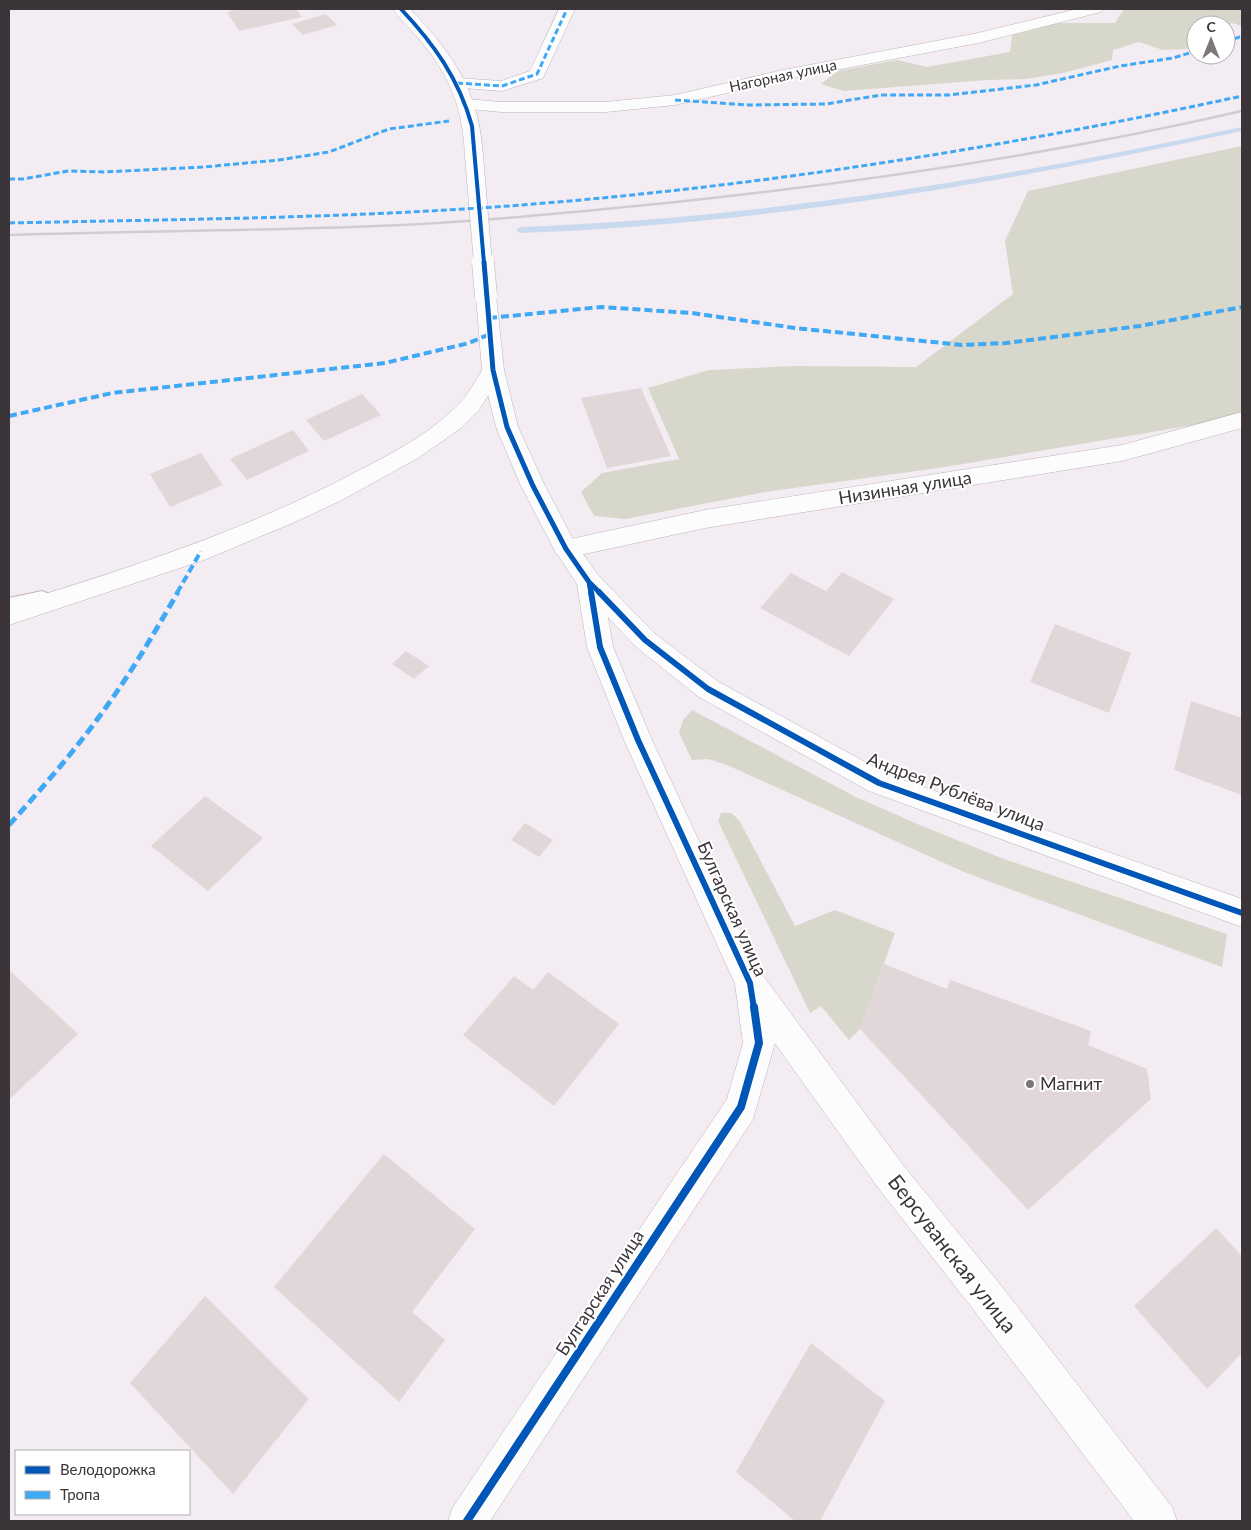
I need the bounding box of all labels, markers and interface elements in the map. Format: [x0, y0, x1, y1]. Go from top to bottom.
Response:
north arrow [1186, 15, 1236, 65]
text: С [1206, 18, 1216, 35]
street label: Нагорная улица [727, 55, 838, 95]
street label: Низинная улица [837, 466, 973, 508]
street label: Андрея Рублёва улица [864, 747, 1048, 835]
street label: Булгарская улица [693, 838, 773, 980]
place label: Магнит [1040, 1072, 1102, 1094]
marker: Магнит [1024, 1078, 1036, 1090]
street label: Берсуванская улица [884, 1169, 1023, 1337]
street label: Булгарская улица [550, 1225, 648, 1359]
legend [15, 1450, 190, 1515]
text: Велодорожка [60, 1460, 156, 1478]
text: Тропа [60, 1485, 100, 1503]

